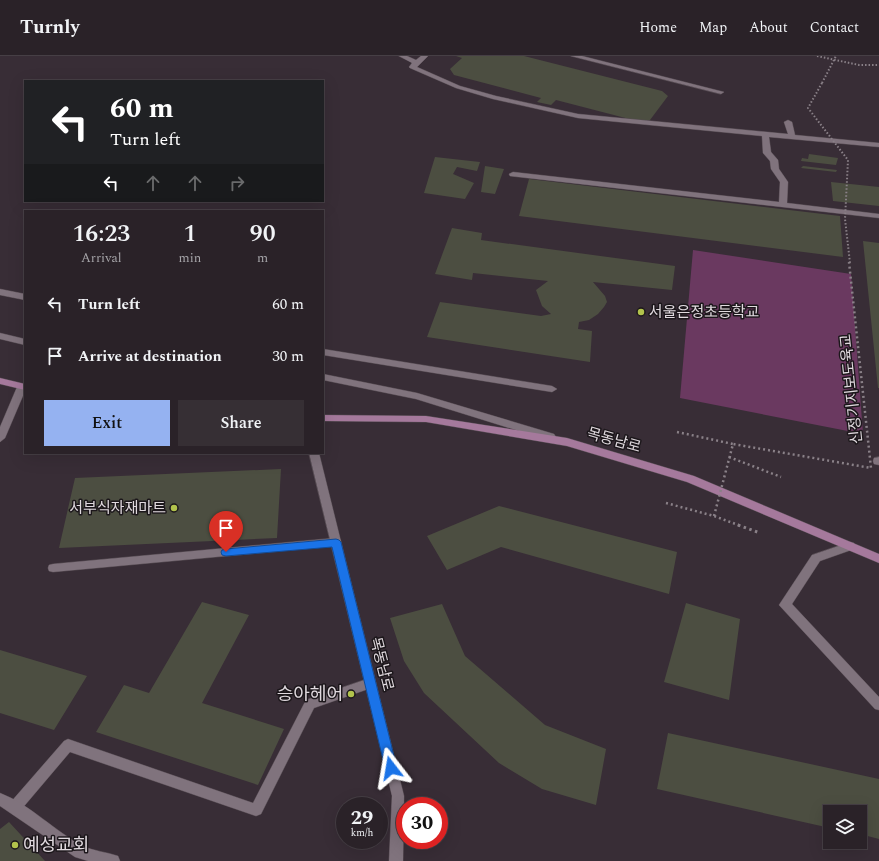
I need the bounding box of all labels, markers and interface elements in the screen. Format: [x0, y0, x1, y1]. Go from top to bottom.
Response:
text: Turnly [20, 13, 80, 42]
text: Home [639, 17, 677, 38]
text: Map [699, 17, 727, 38]
text: About [749, 17, 788, 38]
text: Contact [810, 17, 859, 38]
text: 60 m [110, 87, 174, 130]
icon: left [44, 96, 96, 148]
text: Turn left [110, 126, 181, 153]
icon: left [100, 172, 122, 194]
icon: ahead [142, 172, 164, 194]
icon: ahead [184, 172, 206, 194]
icon: right [226, 172, 248, 194]
text: 16:23 [72, 216, 130, 252]
text: 1 [184, 216, 196, 252]
text: 90 [250, 216, 276, 252]
text: Arrival [81, 248, 122, 268]
text: min [179, 248, 201, 268]
text: m [257, 248, 268, 268]
icon: left [44, 293, 66, 315]
text: Turn left [78, 293, 140, 316]
text: 60 m [272, 293, 304, 316]
place label: 서울은정초등학교 [649, 301, 759, 324]
marker: 서울은정초등학교 [636, 307, 646, 317]
street label: 신정기지보도육교 [834, 333, 869, 445]
icon: arrive [44, 345, 66, 367]
text: Arrive at destination [78, 345, 222, 368]
text: 30 m [272, 345, 304, 368]
button: Exit [44, 400, 170, 446]
button: Share [178, 400, 304, 446]
street label: 목동남로 [584, 422, 644, 459]
place label: 서부식자재마트 [69, 497, 166, 520]
marker: 서부식자재마트 [169, 503, 179, 513]
pin [209, 511, 243, 552]
icon: arrive [215, 517, 237, 539]
street label: 목동남로 [364, 635, 399, 694]
place label: 승아헤어 [277, 681, 343, 708]
marker: 승아헤어 [346, 689, 356, 699]
position arrow [370, 747, 412, 789]
speed limit sign: 30 [396, 797, 448, 849]
text: 29 [351, 803, 373, 833]
map controls [823, 805, 867, 849]
button: layers [823, 805, 867, 849]
text: km/h [351, 825, 373, 841]
place label: 예성교회 [23, 832, 89, 859]
marker: 예성교회 [10, 840, 20, 850]

